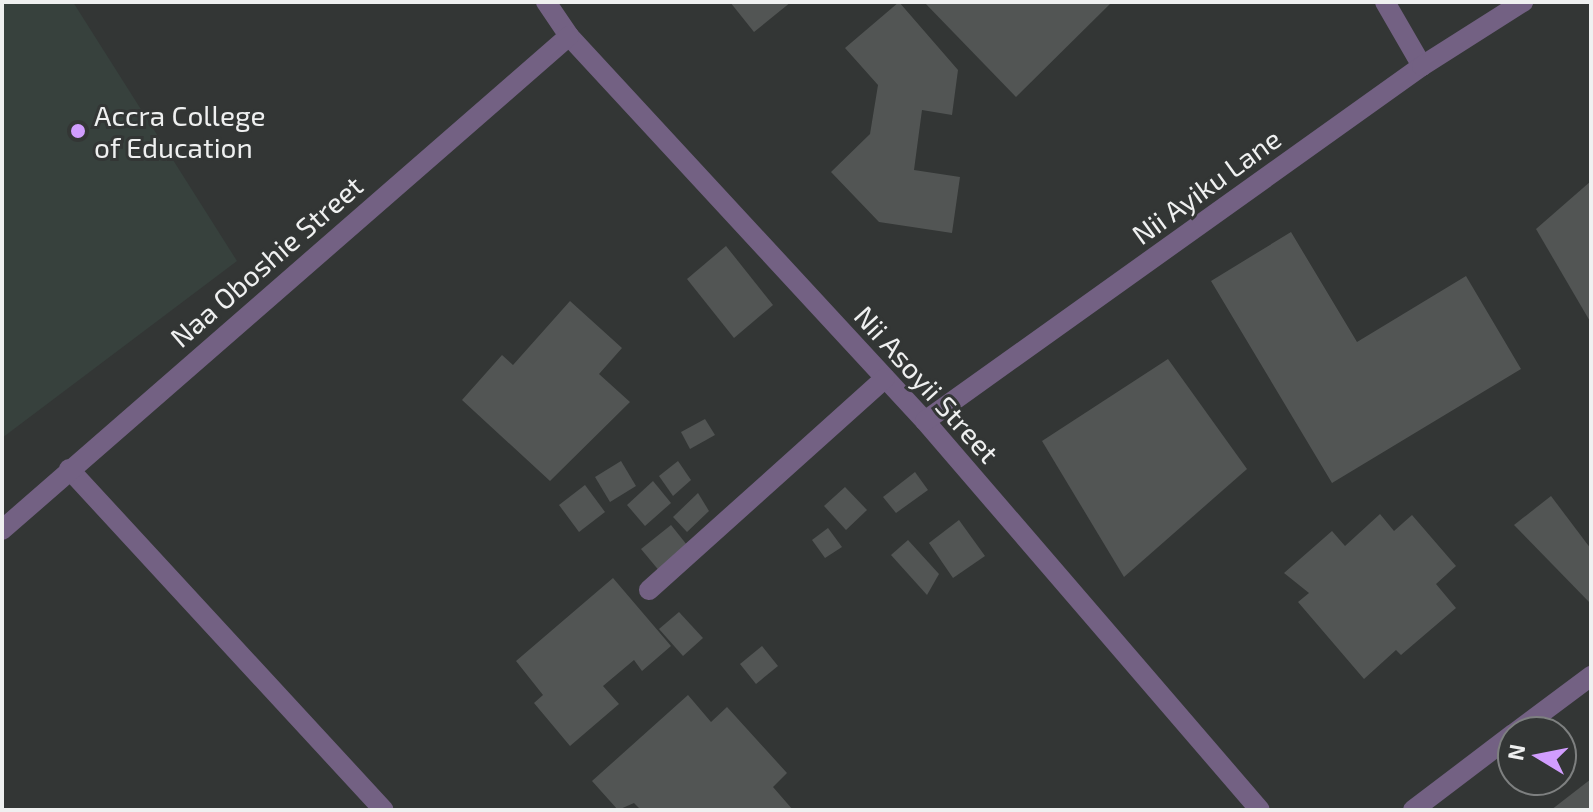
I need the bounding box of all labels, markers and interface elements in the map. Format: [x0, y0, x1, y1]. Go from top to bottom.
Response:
place label: Accra College of Education [94, 98, 265, 164]
street label: Nii Ayiku Lane [1125, 121, 1287, 251]
marker: Accra College of Education [69, 122, 87, 140]
street label: Naa Oboshie Street [163, 168, 369, 354]
street label: Nii Asoyii Street [848, 298, 1006, 470]
north arrow [1497, 716, 1577, 796]
text: N [1501, 742, 1530, 762]

